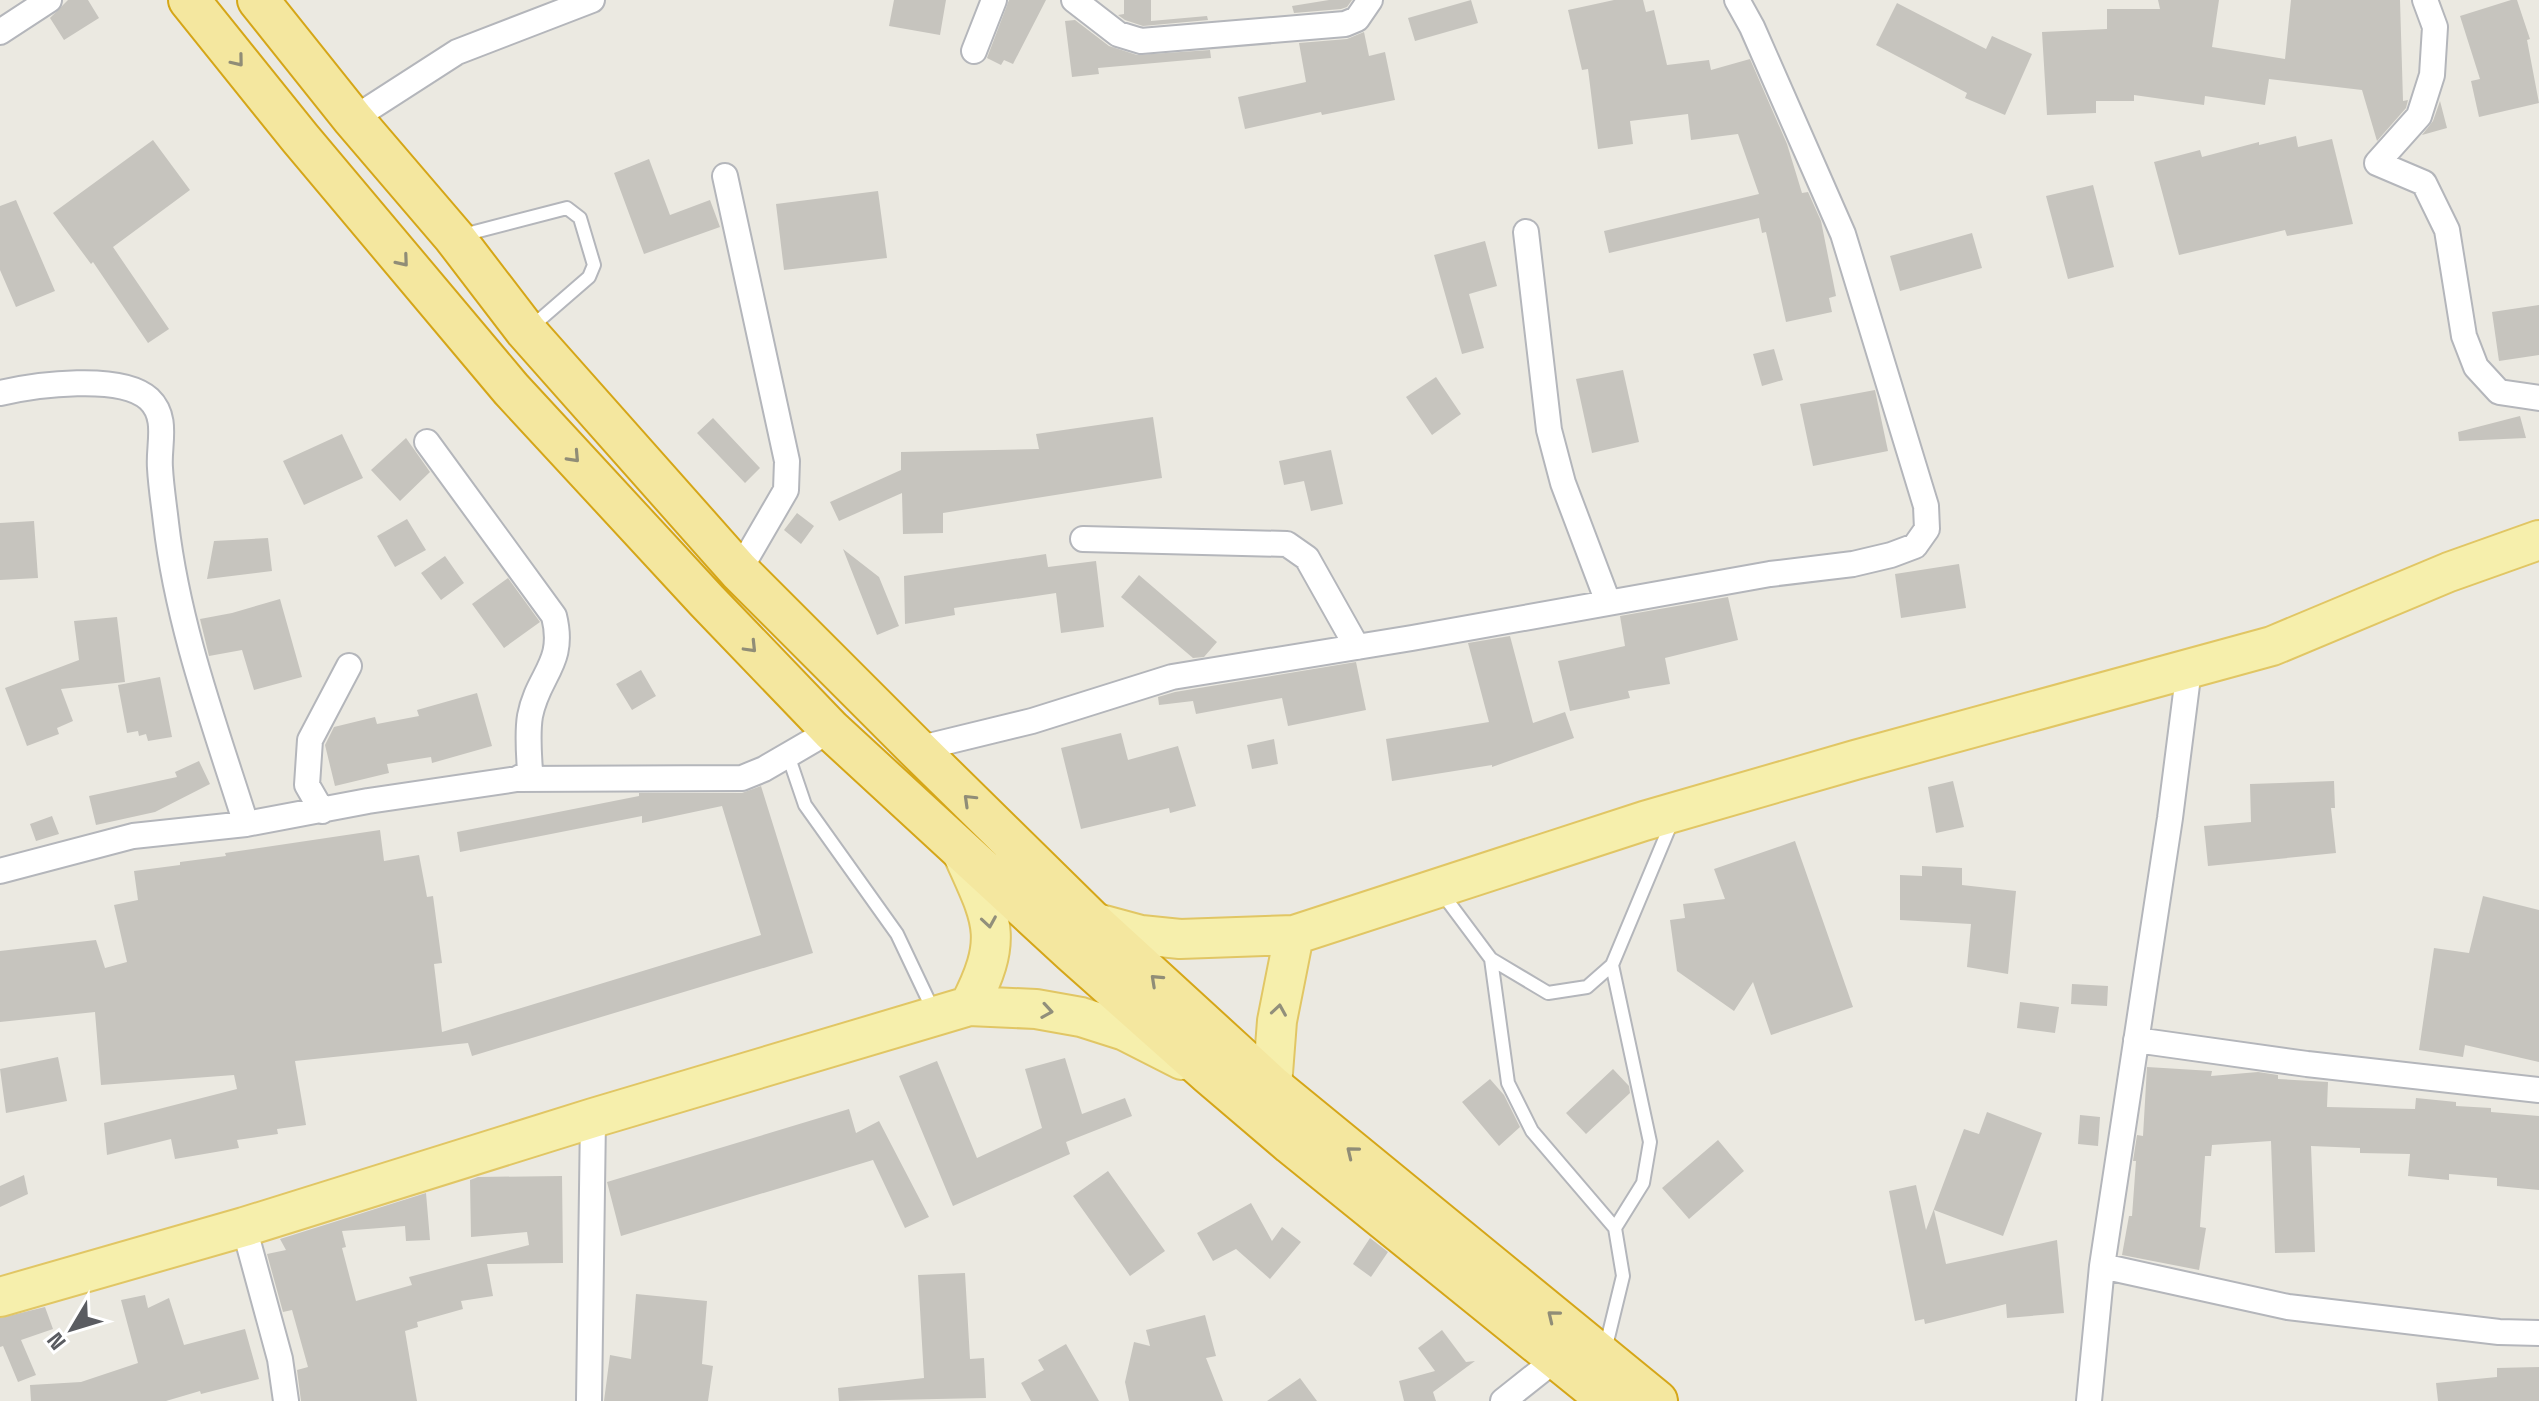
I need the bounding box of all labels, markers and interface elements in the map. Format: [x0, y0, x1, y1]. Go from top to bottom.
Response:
one-way arrow [228, 52, 243, 66]
one-way arrow [394, 252, 408, 266]
one-way arrow [565, 448, 580, 462]
one-way arrow [742, 638, 757, 652]
one-way arrow [964, 795, 978, 809]
one-way arrow [980, 915, 997, 929]
one-way arrow [1151, 976, 1166, 990]
one-way arrow [1040, 1002, 1053, 1019]
one-way arrow [1270, 1003, 1287, 1017]
one-way arrow [1346, 1147, 1361, 1161]
north arrow [32, 1289, 112, 1369]
one-way arrow [1548, 1311, 1562, 1326]
text: N [41, 1327, 72, 1356]

